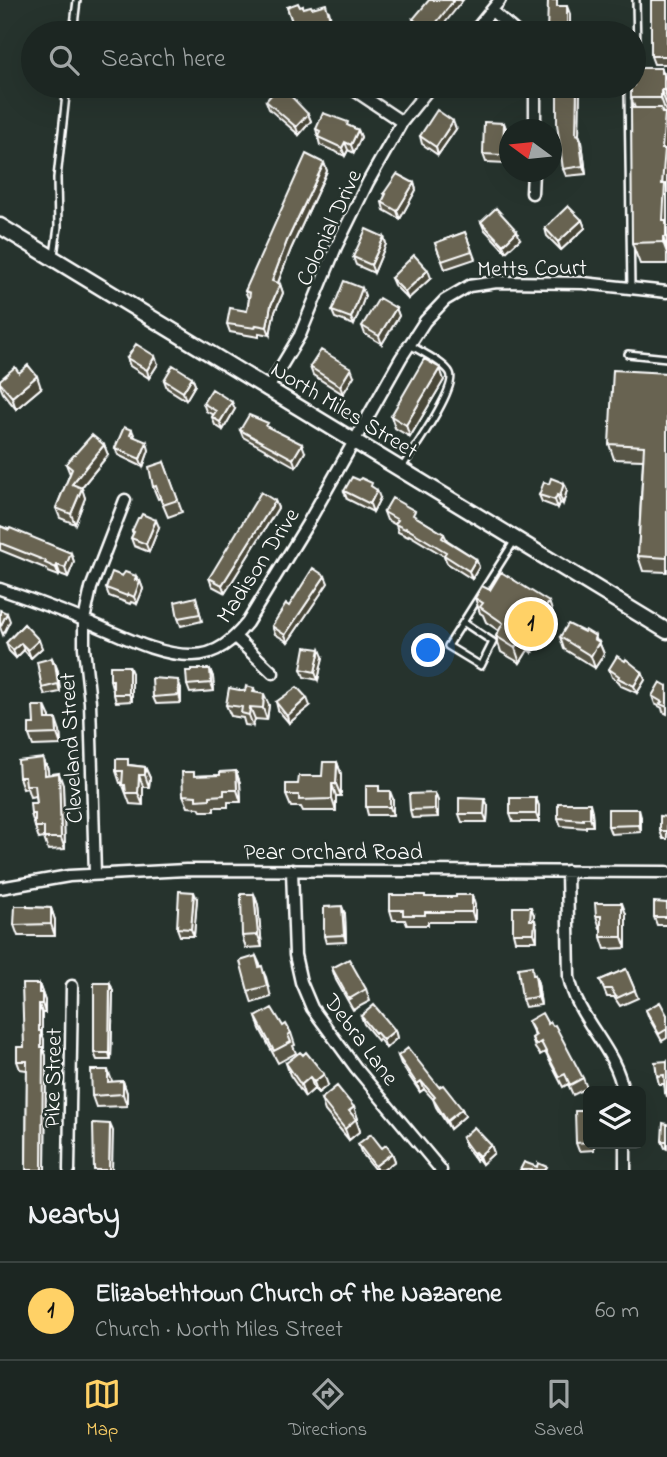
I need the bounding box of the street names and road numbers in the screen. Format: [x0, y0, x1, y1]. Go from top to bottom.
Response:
street label: Colonial Drive [289, 164, 372, 292]
street label: Metts Court [477, 252, 587, 287]
street label: North Miles Street [264, 354, 424, 468]
street label: Madison Drive [209, 501, 309, 631]
street label: Cleveland Street [52, 671, 93, 824]
street label: Pear Orchard Road [243, 837, 423, 870]
street label: Debra Lane [314, 987, 406, 1094]
street label: Pike Street [37, 1027, 72, 1128]

